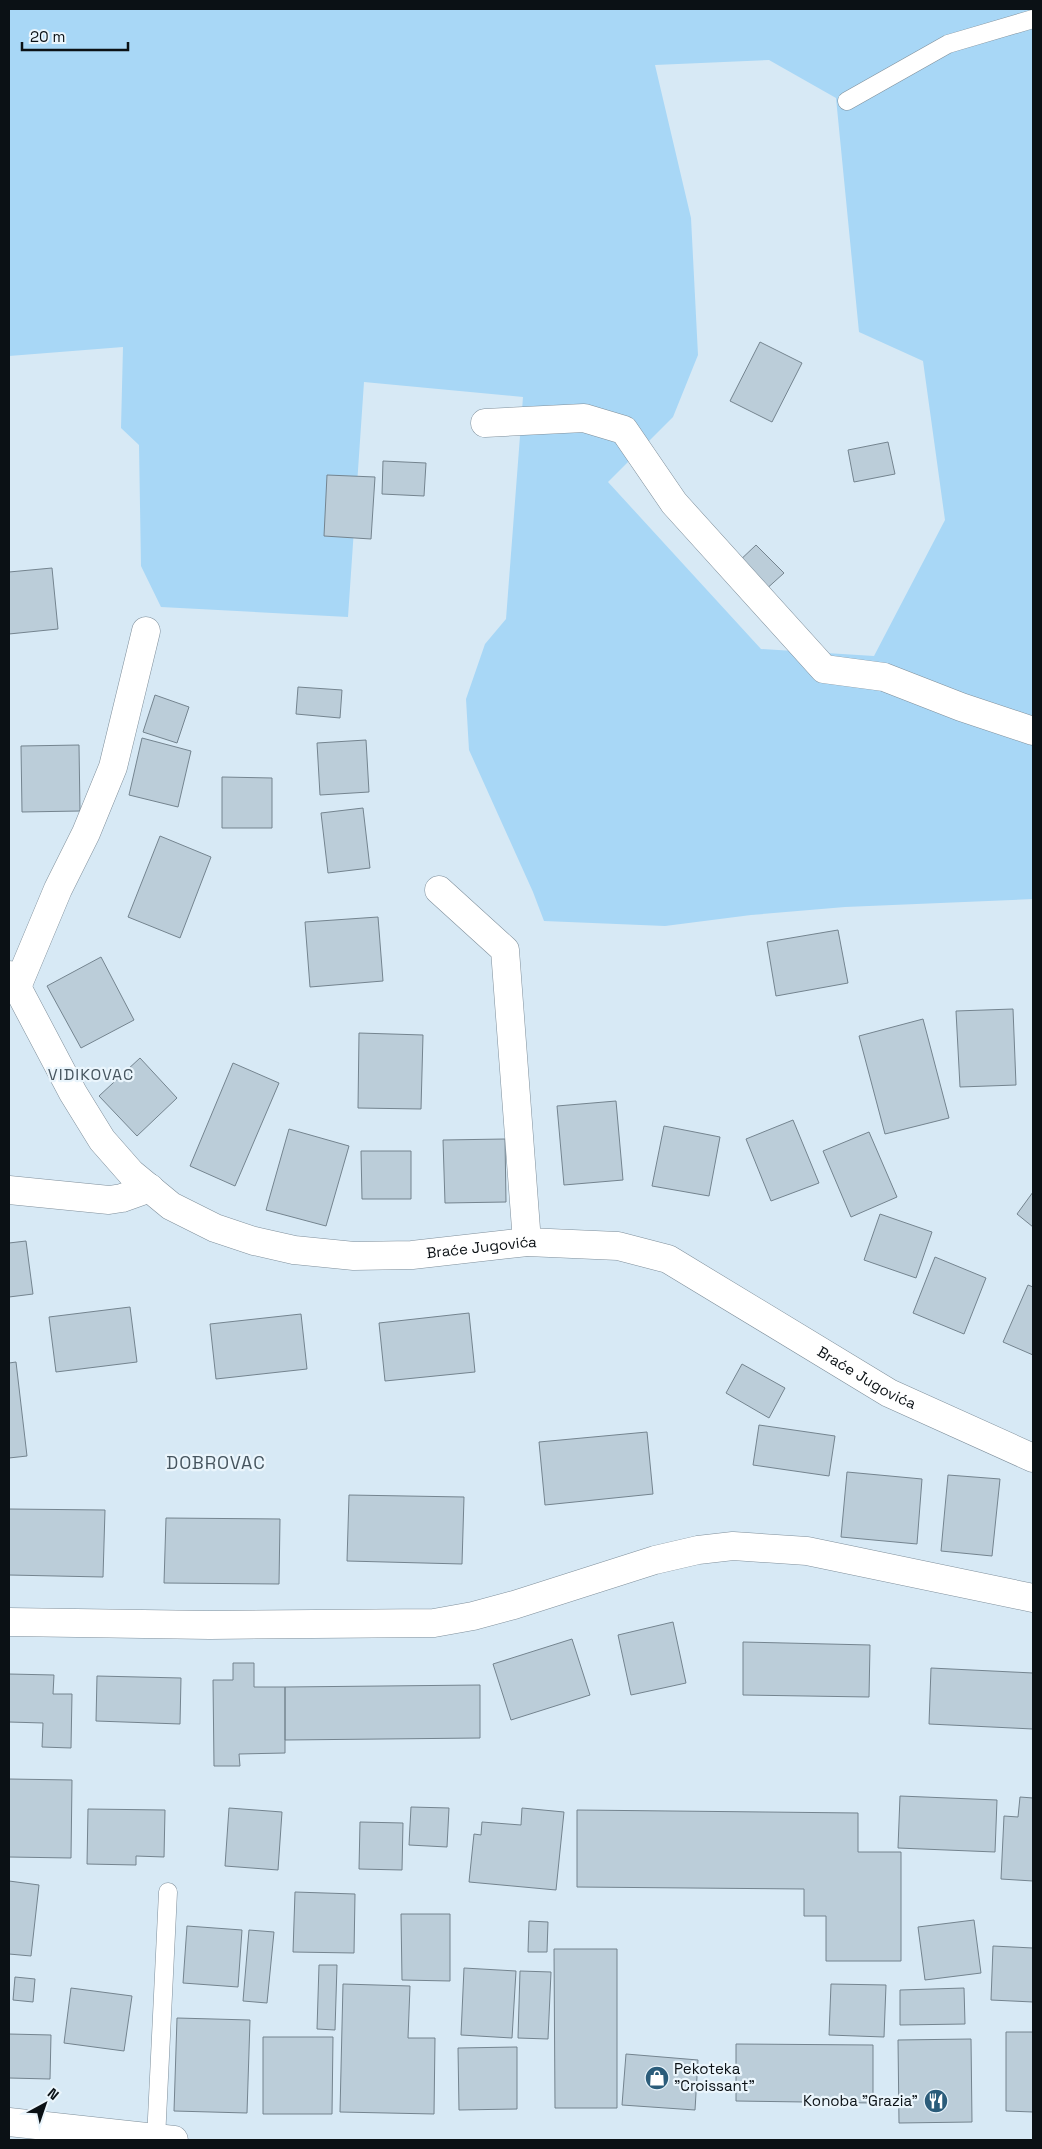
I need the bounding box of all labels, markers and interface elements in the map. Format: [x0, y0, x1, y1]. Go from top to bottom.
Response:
scale bar [22, 20, 129, 52]
text: 20 m [30, 27, 65, 46]
district label: VIDIKOVAC [48, 1064, 134, 1085]
street label: Braće Jugovića [425, 1232, 538, 1262]
street label: Braće Jugovića [814, 1342, 920, 1413]
district label: DOBROVAC [166, 1451, 266, 1474]
place label: Pekoteka "Croissant" [674, 2059, 755, 2095]
shop icon: Pekoteka "Croissant" [644, 2065, 670, 2091]
north arrow [20, 2079, 70, 2129]
text: N [44, 2084, 63, 2104]
restaurant icon: Konoba "Grazia" [923, 2088, 949, 2114]
place label: Konoba "Grazia" [803, 2091, 918, 2110]

